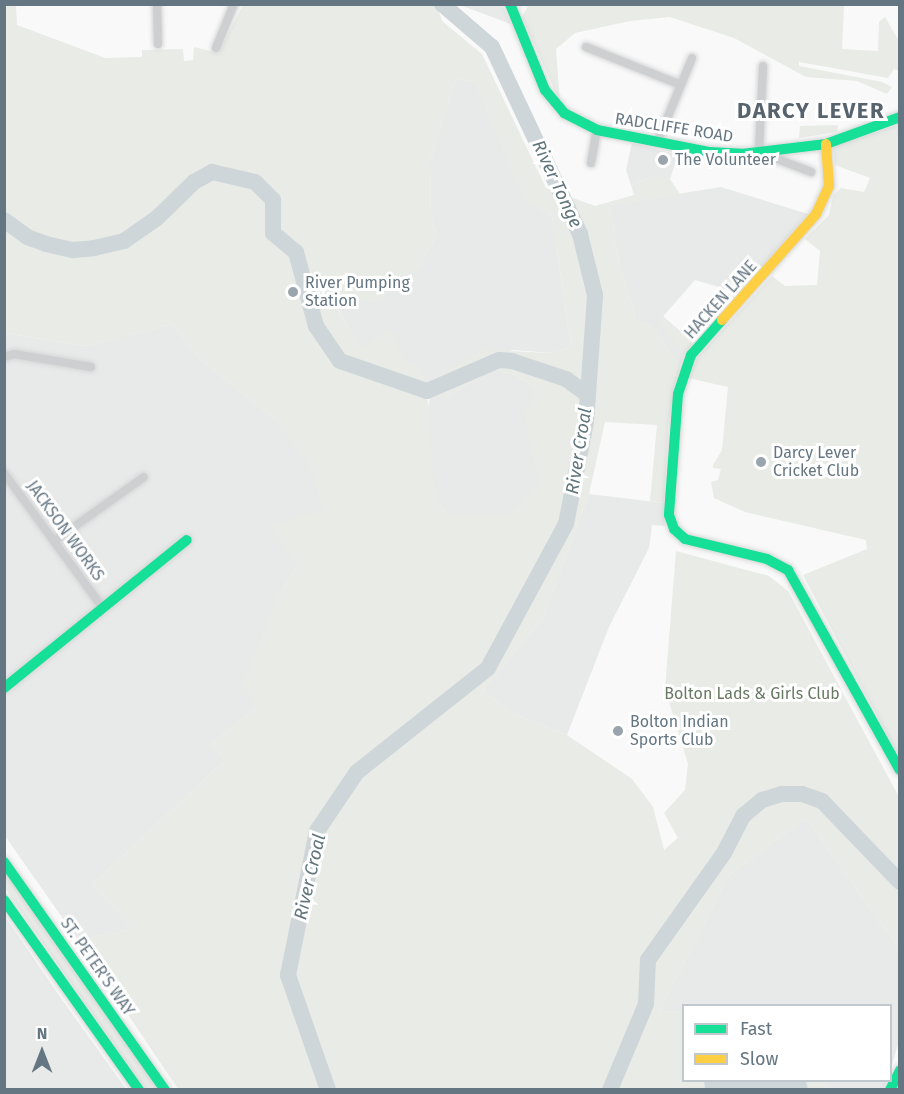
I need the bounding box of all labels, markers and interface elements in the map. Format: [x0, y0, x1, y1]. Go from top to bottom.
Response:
district label: DARCY LEVER [737, 98, 885, 124]
street label: RADCLIFFE ROAD [614, 109, 734, 147]
water label: River Tonge [527, 137, 587, 231]
place label: The Volunteer [675, 150, 776, 170]
marker: The Volunteer [656, 153, 670, 167]
street label: HACKEN LANE [681, 257, 761, 343]
place label: River Pumping Station [305, 273, 410, 311]
marker: River Pumping Station [286, 285, 300, 299]
water label: River Croal [562, 406, 596, 496]
place label: Darcy Lever Cricket Club [773, 443, 859, 481]
marker: Darcy Lever Cricket Club [754, 455, 768, 469]
street label: JACKSON WORKS [22, 477, 108, 585]
park label: Bolton Lads & Girls Club [664, 684, 840, 704]
place label: Bolton Indian Sports Club [630, 712, 729, 750]
marker: Bolton Indian Sports Club [611, 724, 625, 738]
water label: River Croal [290, 832, 330, 922]
street label: ST. PETER'S WAY [56, 914, 138, 1020]
legend [682, 1004, 892, 1082]
text: Fast [740, 1018, 772, 1040]
north arrow [12, 1022, 72, 1082]
text: N [37, 1024, 47, 1043]
text: Slow [740, 1048, 778, 1070]

